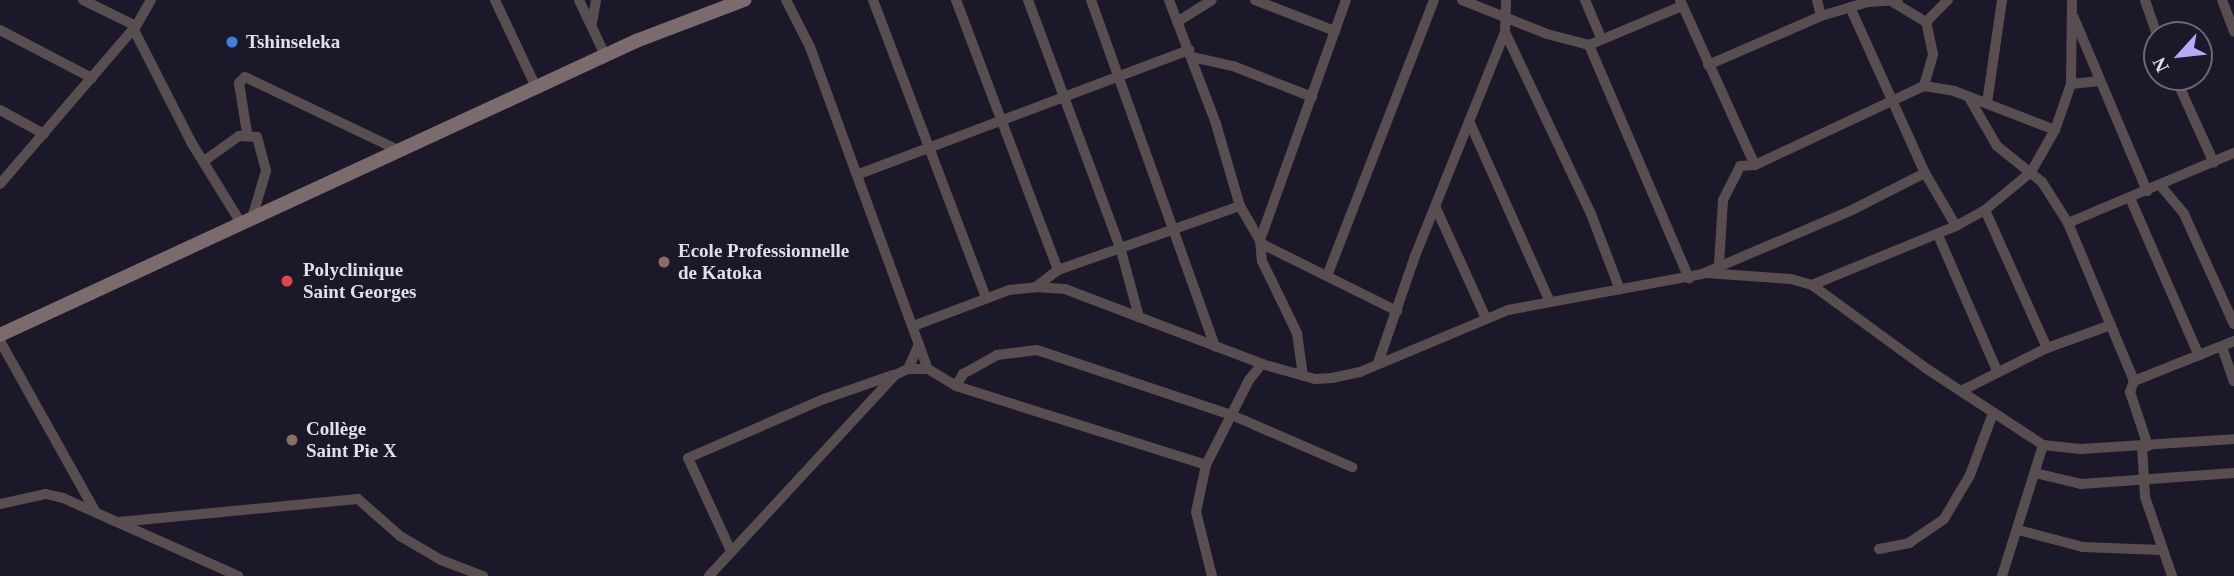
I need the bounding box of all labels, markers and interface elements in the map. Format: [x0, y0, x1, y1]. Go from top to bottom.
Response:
north arrow [2143, 21, 2213, 91]
place label: Tshinseleka [246, 31, 340, 53]
marker: Tshinseleka [224, 34, 240, 50]
text: N [2148, 54, 2173, 76]
place label: Ecole Professionnelle de Katoka [678, 240, 849, 284]
marker: Ecole Professionnelle de Katoka [656, 254, 672, 270]
place label: Polyclinique Saint Georges [303, 259, 416, 303]
marker: Polyclinique Saint Georges [277, 271, 297, 291]
place label: Collège Saint Pie X [306, 418, 397, 462]
marker: Collège Saint Pie X [284, 432, 300, 448]

